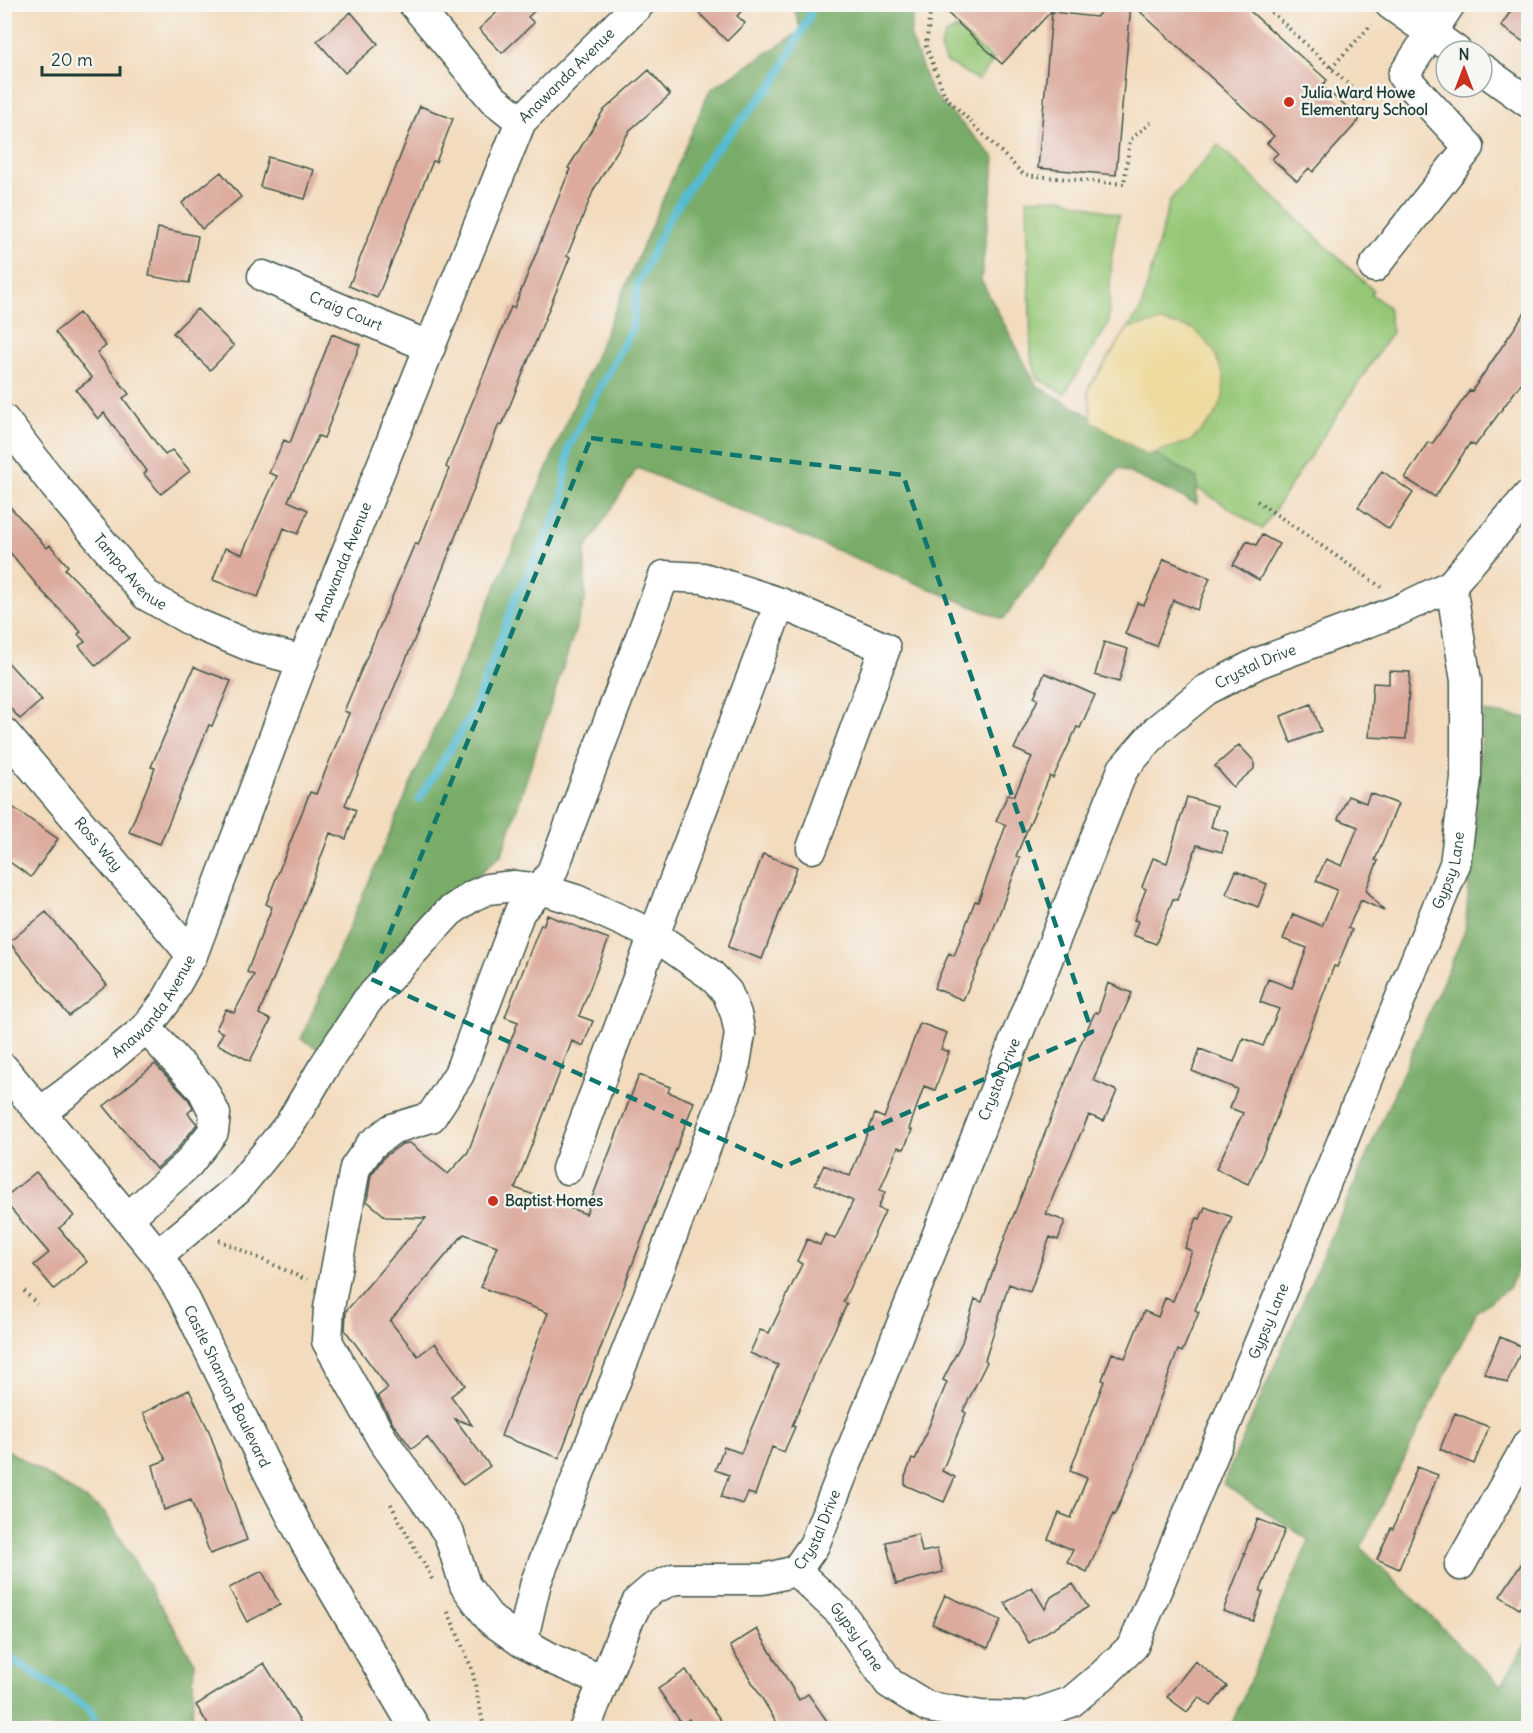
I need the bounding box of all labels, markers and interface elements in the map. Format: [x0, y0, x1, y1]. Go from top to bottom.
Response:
street label: Anawanda Avenue [515, 24, 618, 127]
scale bar [42, 39, 120, 77]
north arrow [1434, 39, 1494, 99]
text: N [1458, 44, 1470, 64]
text: 20 m [51, 48, 93, 71]
place label: Julia Ward Howe Elementary School [1301, 83, 1428, 120]
marker: Julia Ward Howe Elementary School [1282, 95, 1296, 109]
street label: Craig Court [307, 287, 386, 335]
street label: Anawanda Avenue [310, 499, 375, 624]
street label: Tampa Avenue [90, 529, 170, 614]
street label: Crystal Drive [1211, 640, 1299, 693]
street label: Ross Way [70, 813, 127, 875]
street label: Gypsy Lane [1428, 831, 1468, 912]
street label: Anawanda Avenue [107, 951, 199, 1062]
street label: Crystal Drive [974, 1035, 1024, 1123]
place label: Baptist Homes [505, 1191, 603, 1211]
marker: Baptist Homes [486, 1194, 500, 1208]
street label: Gypsy Lane [1244, 1280, 1292, 1362]
street label: Castle Shannon Boulevard [180, 1302, 275, 1471]
street label: Crystal Drive [790, 1487, 844, 1574]
street label: Gypsy Lane [826, 1598, 888, 1675]

